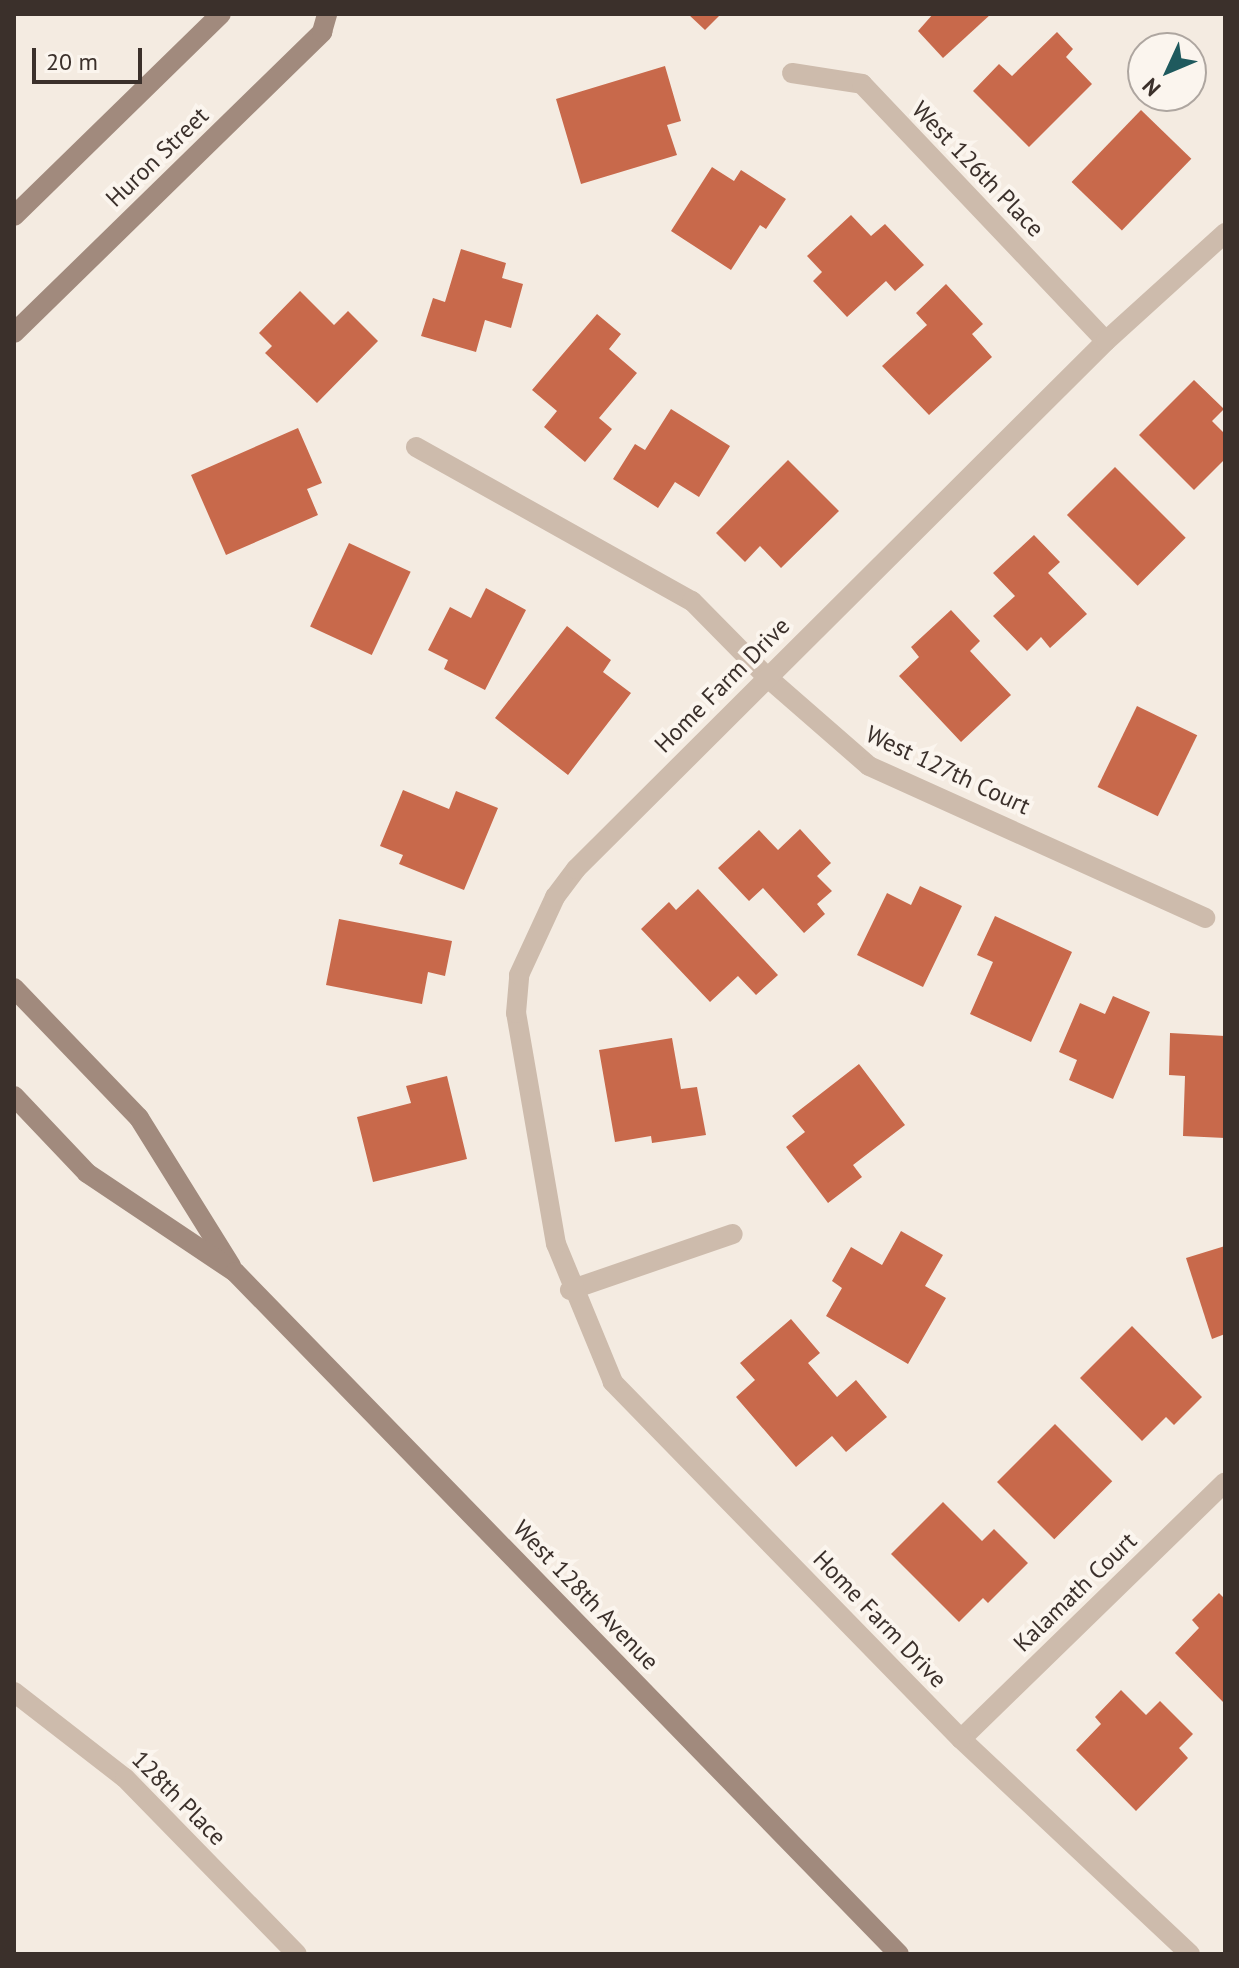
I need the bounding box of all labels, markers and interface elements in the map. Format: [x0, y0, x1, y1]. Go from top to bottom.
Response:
scale bar [36, 32, 146, 82]
north arrow [1127, 32, 1207, 112]
text: 20 m [46, 46, 98, 77]
text: N [1136, 72, 1166, 102]
street label: West 126th Place [906, 95, 1050, 243]
street label: Huron Street [100, 101, 214, 213]
street label: Home Farm Drive [648, 611, 796, 759]
street label: West 127th Court [861, 719, 1035, 821]
street label: West 128th Avenue [507, 1514, 665, 1676]
street label: Kalamath Court [1008, 1526, 1142, 1658]
street label: Home Farm Drive [807, 1545, 953, 1693]
street label: 128th Place [126, 1745, 232, 1851]

